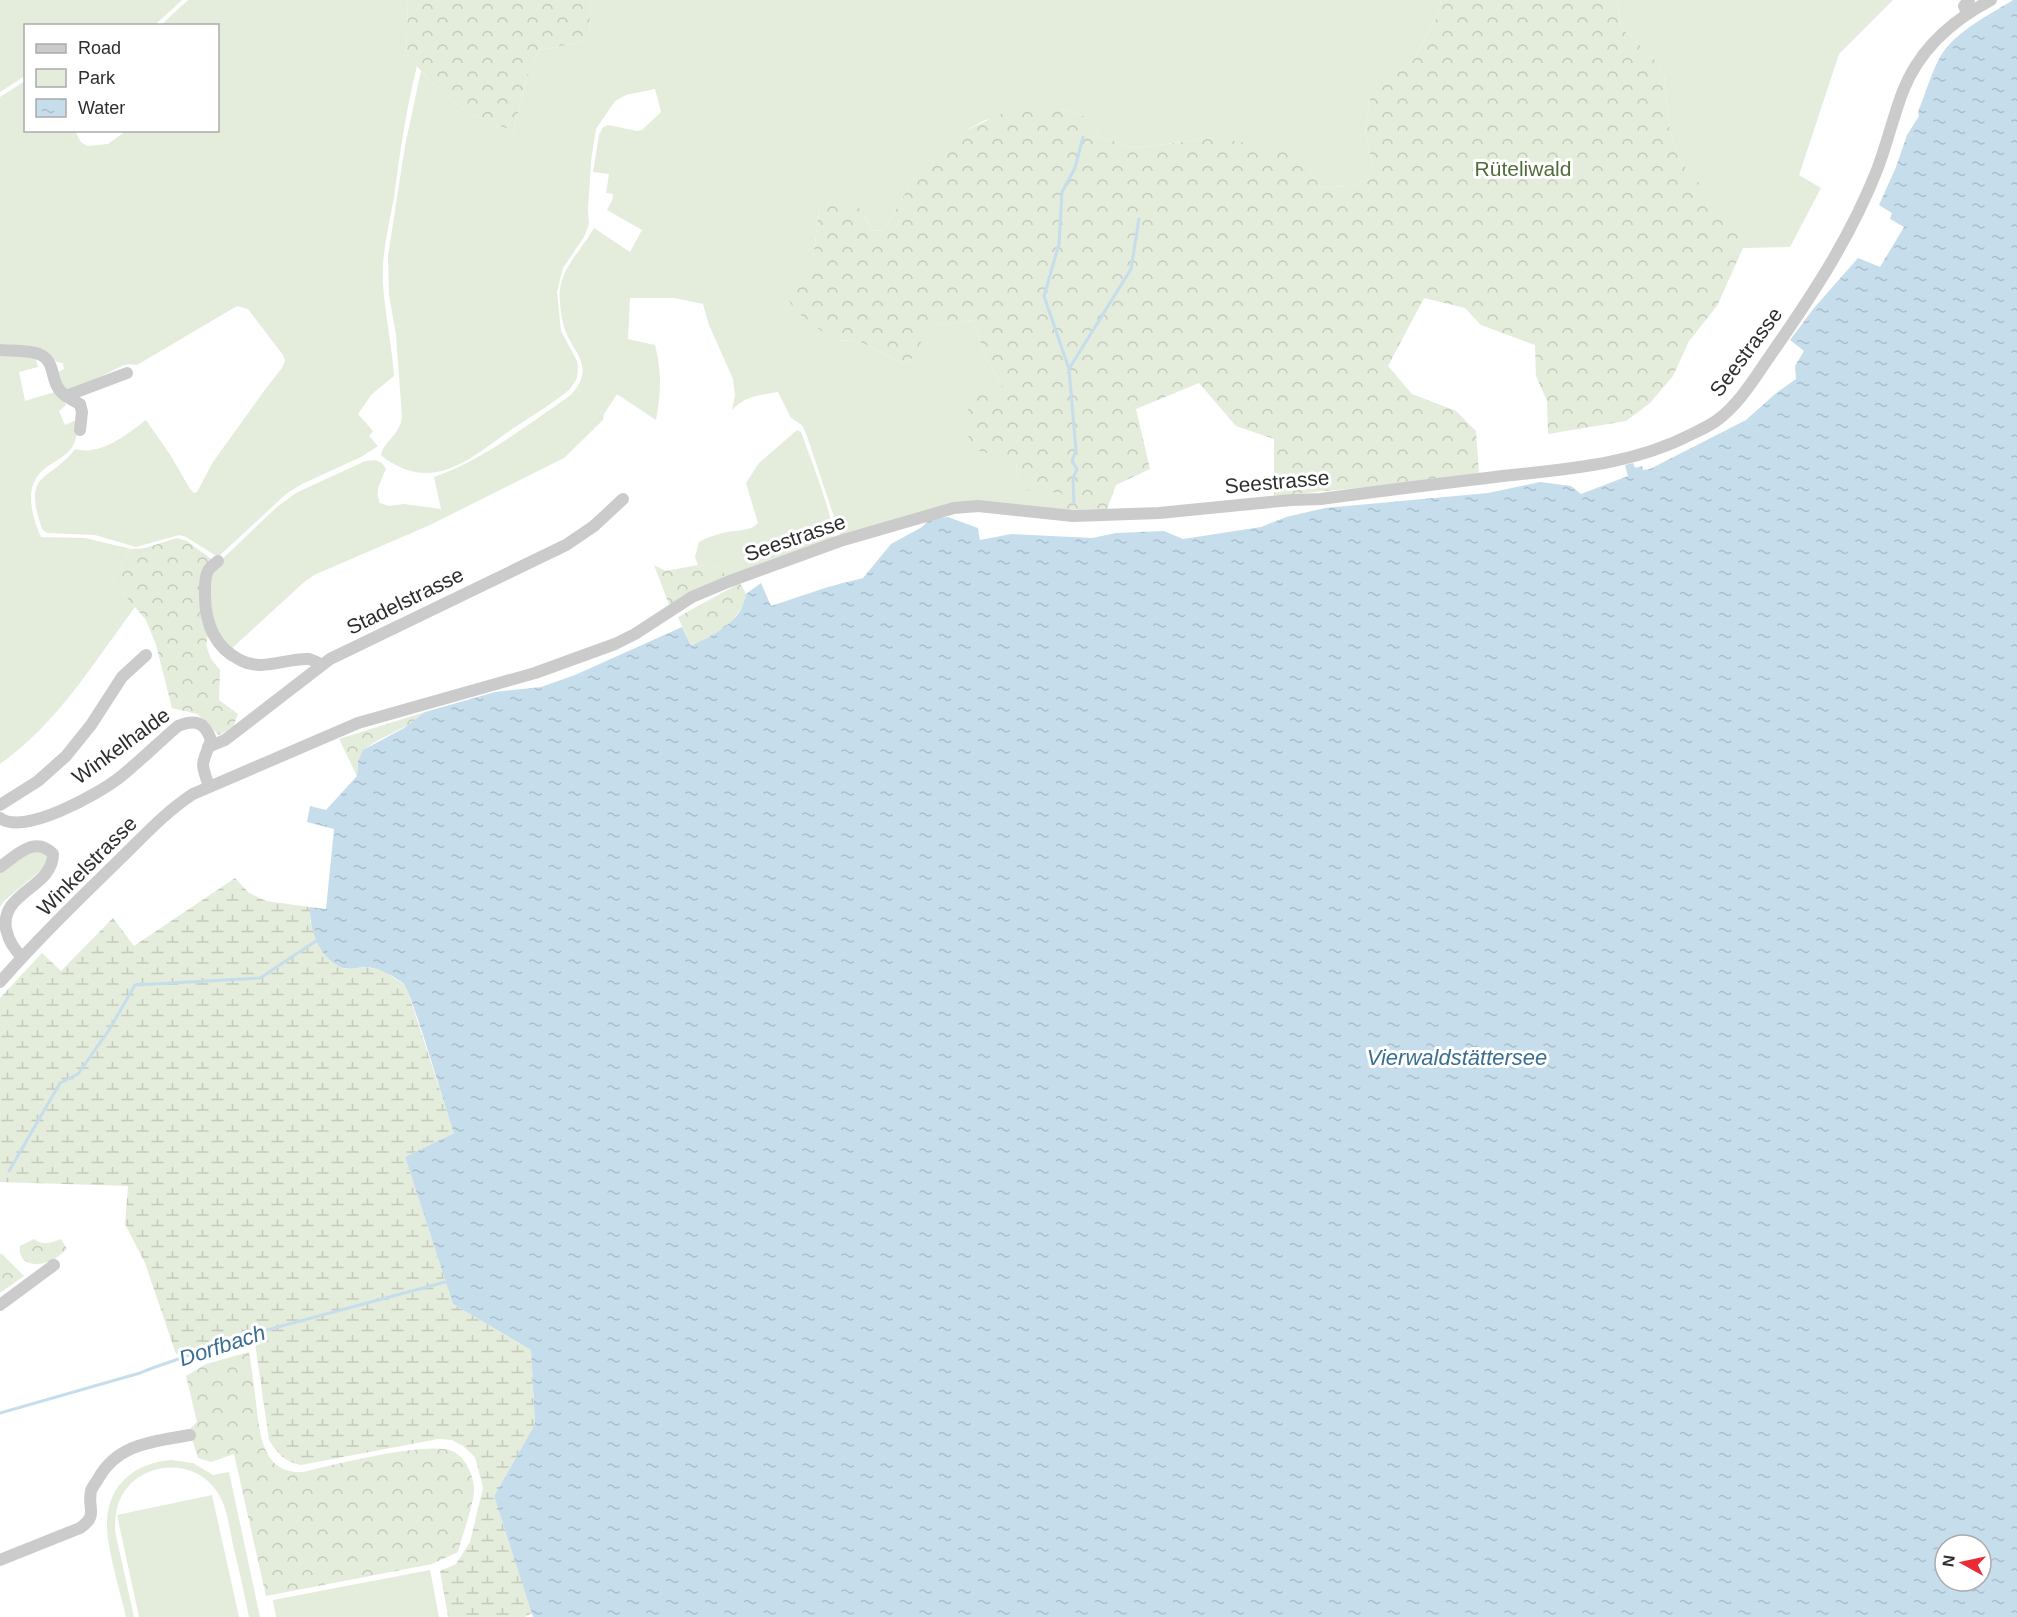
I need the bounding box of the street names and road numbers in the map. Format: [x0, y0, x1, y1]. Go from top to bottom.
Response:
street label: Seestrasse [1705, 303, 1786, 401]
street label: Seestrasse [1224, 465, 1330, 498]
street label: Seestrasse [741, 510, 848, 566]
street label: Stadelstrasse [343, 562, 467, 639]
street label: Winkelhalde [68, 703, 174, 789]
street label: Winkelstrasse [32, 811, 141, 920]

